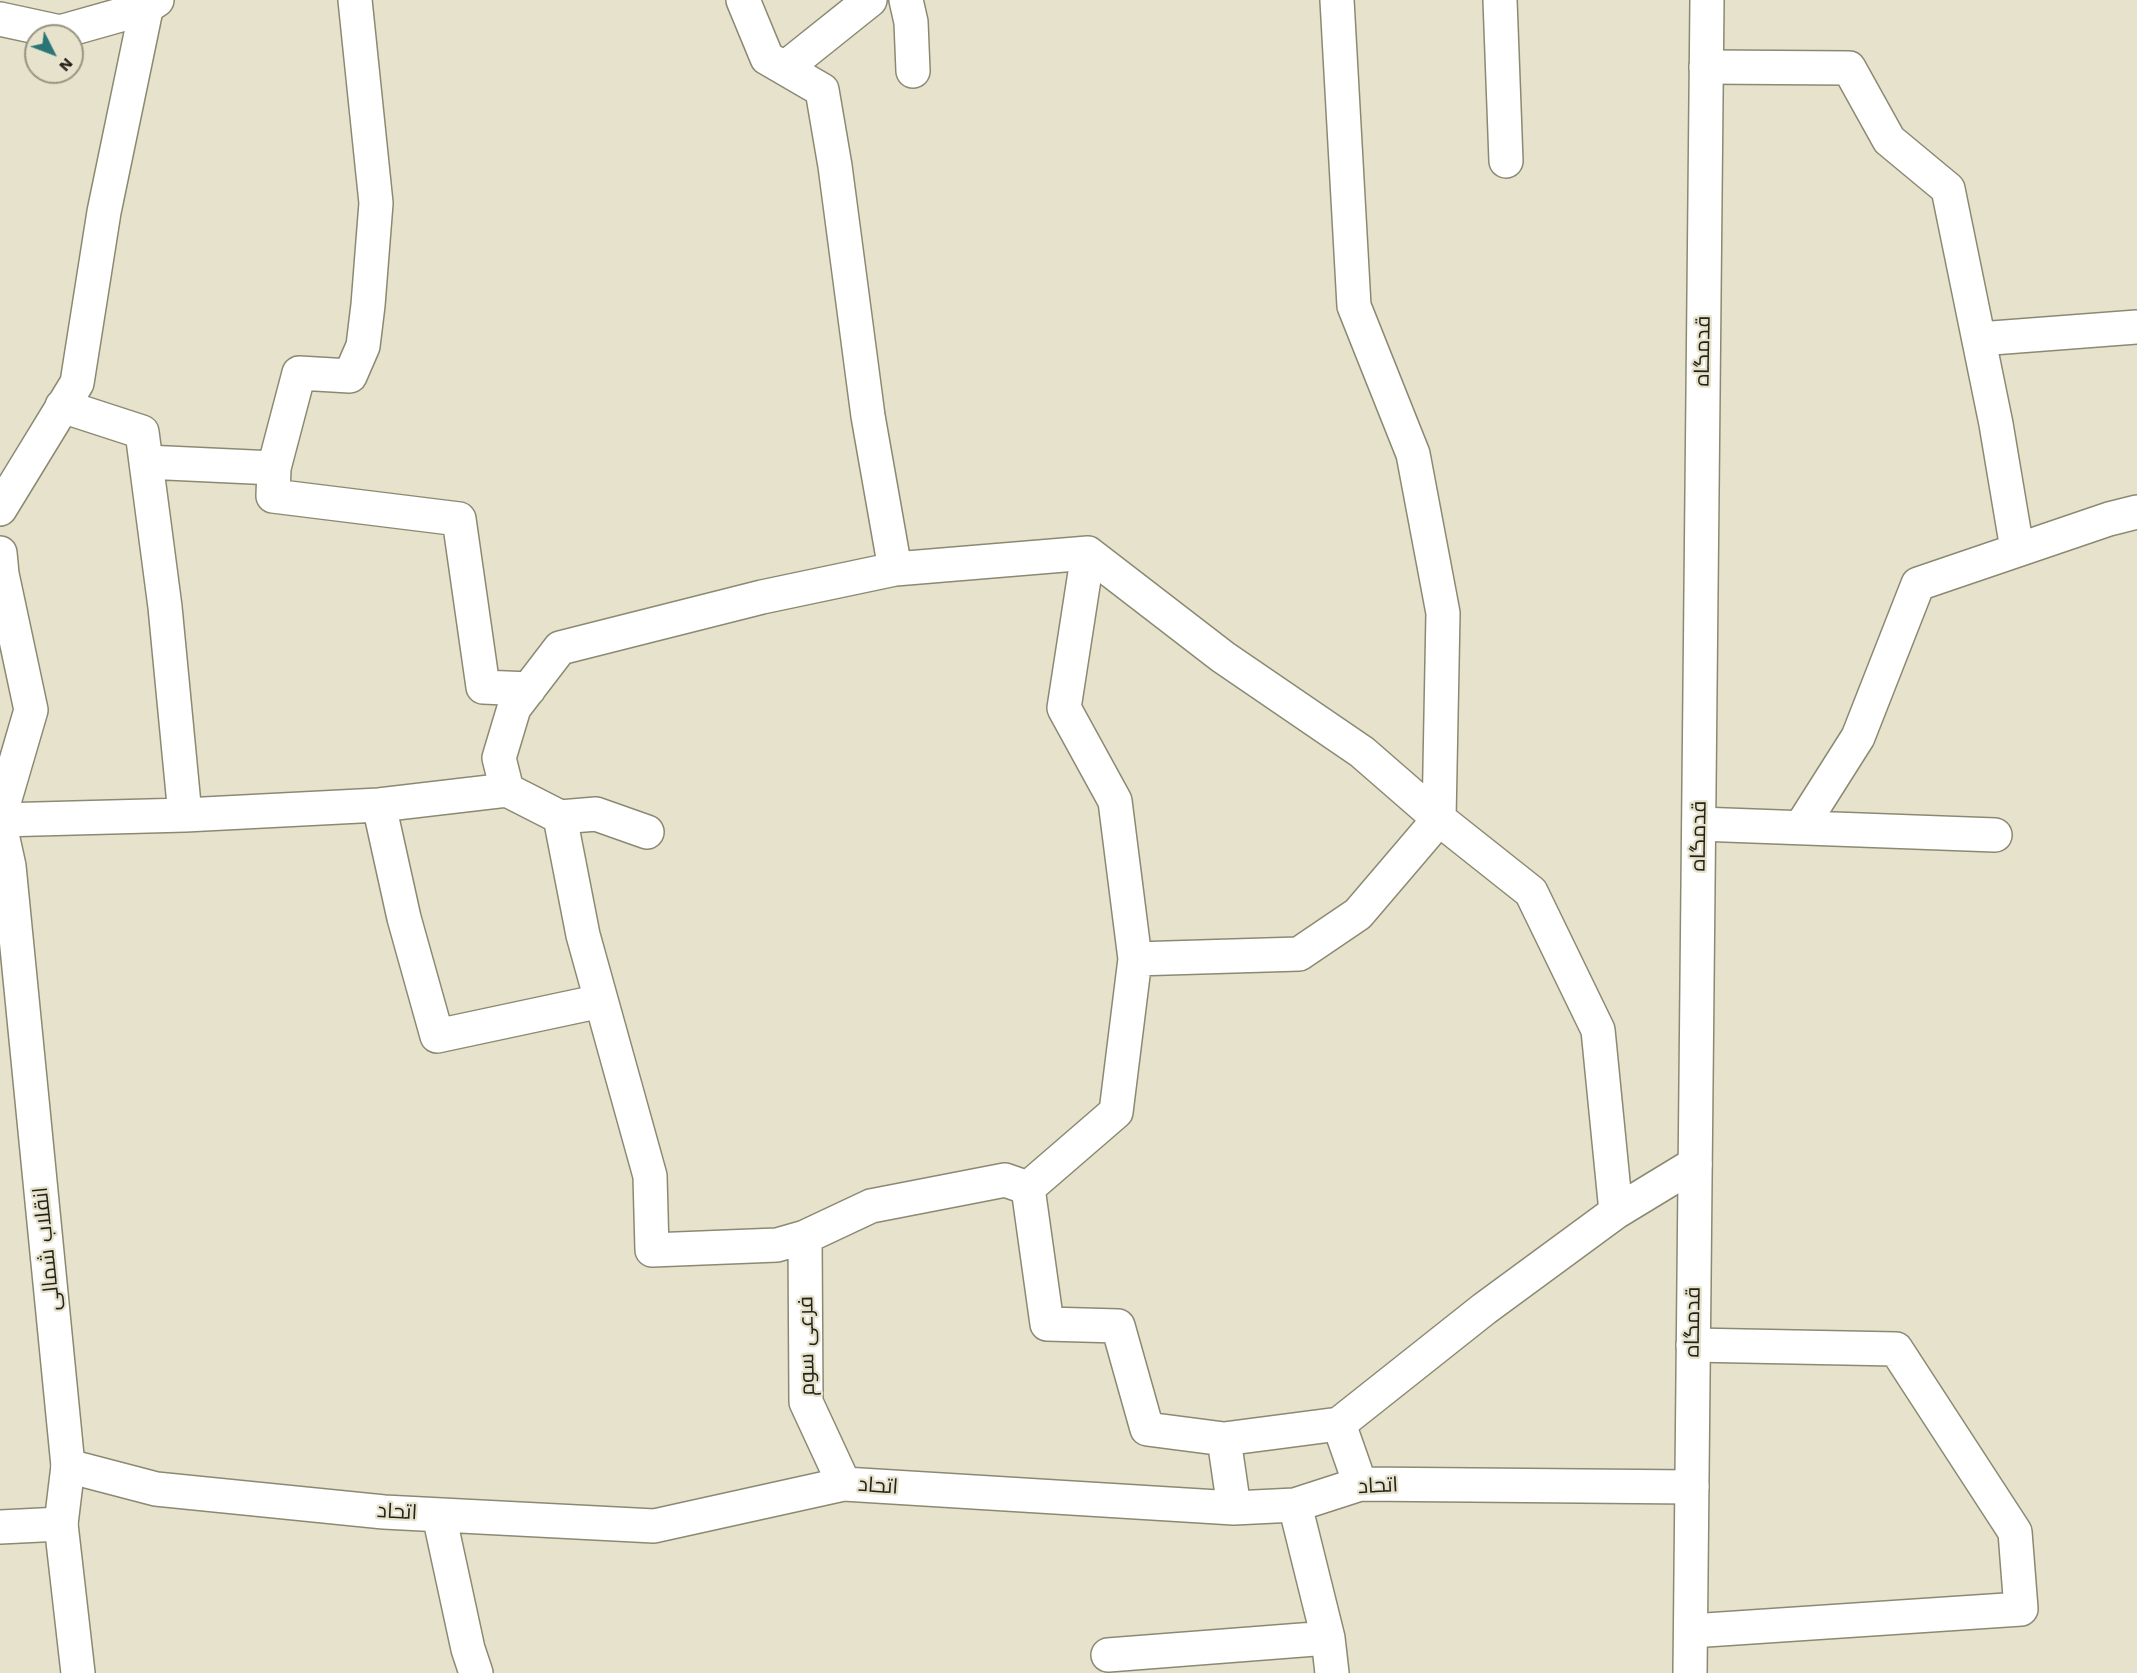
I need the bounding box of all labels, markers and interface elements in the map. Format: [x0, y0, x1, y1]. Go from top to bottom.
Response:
north arrow [24, 24, 84, 84]
text: N [55, 54, 77, 76]
street label: قدمگاه [1690, 315, 1716, 387]
street label: قدمگاه [1686, 800, 1712, 872]
street label: انقلاب شمالی [28, 1186, 66, 1312]
street label: قدمگاه [1680, 1286, 1706, 1358]
street label: فرعی سوم [794, 1296, 820, 1396]
street label: اتحاد [857, 1472, 899, 1500]
street label: اتحاد [1357, 1472, 1399, 1500]
street label: اتحاد [376, 1498, 418, 1526]

